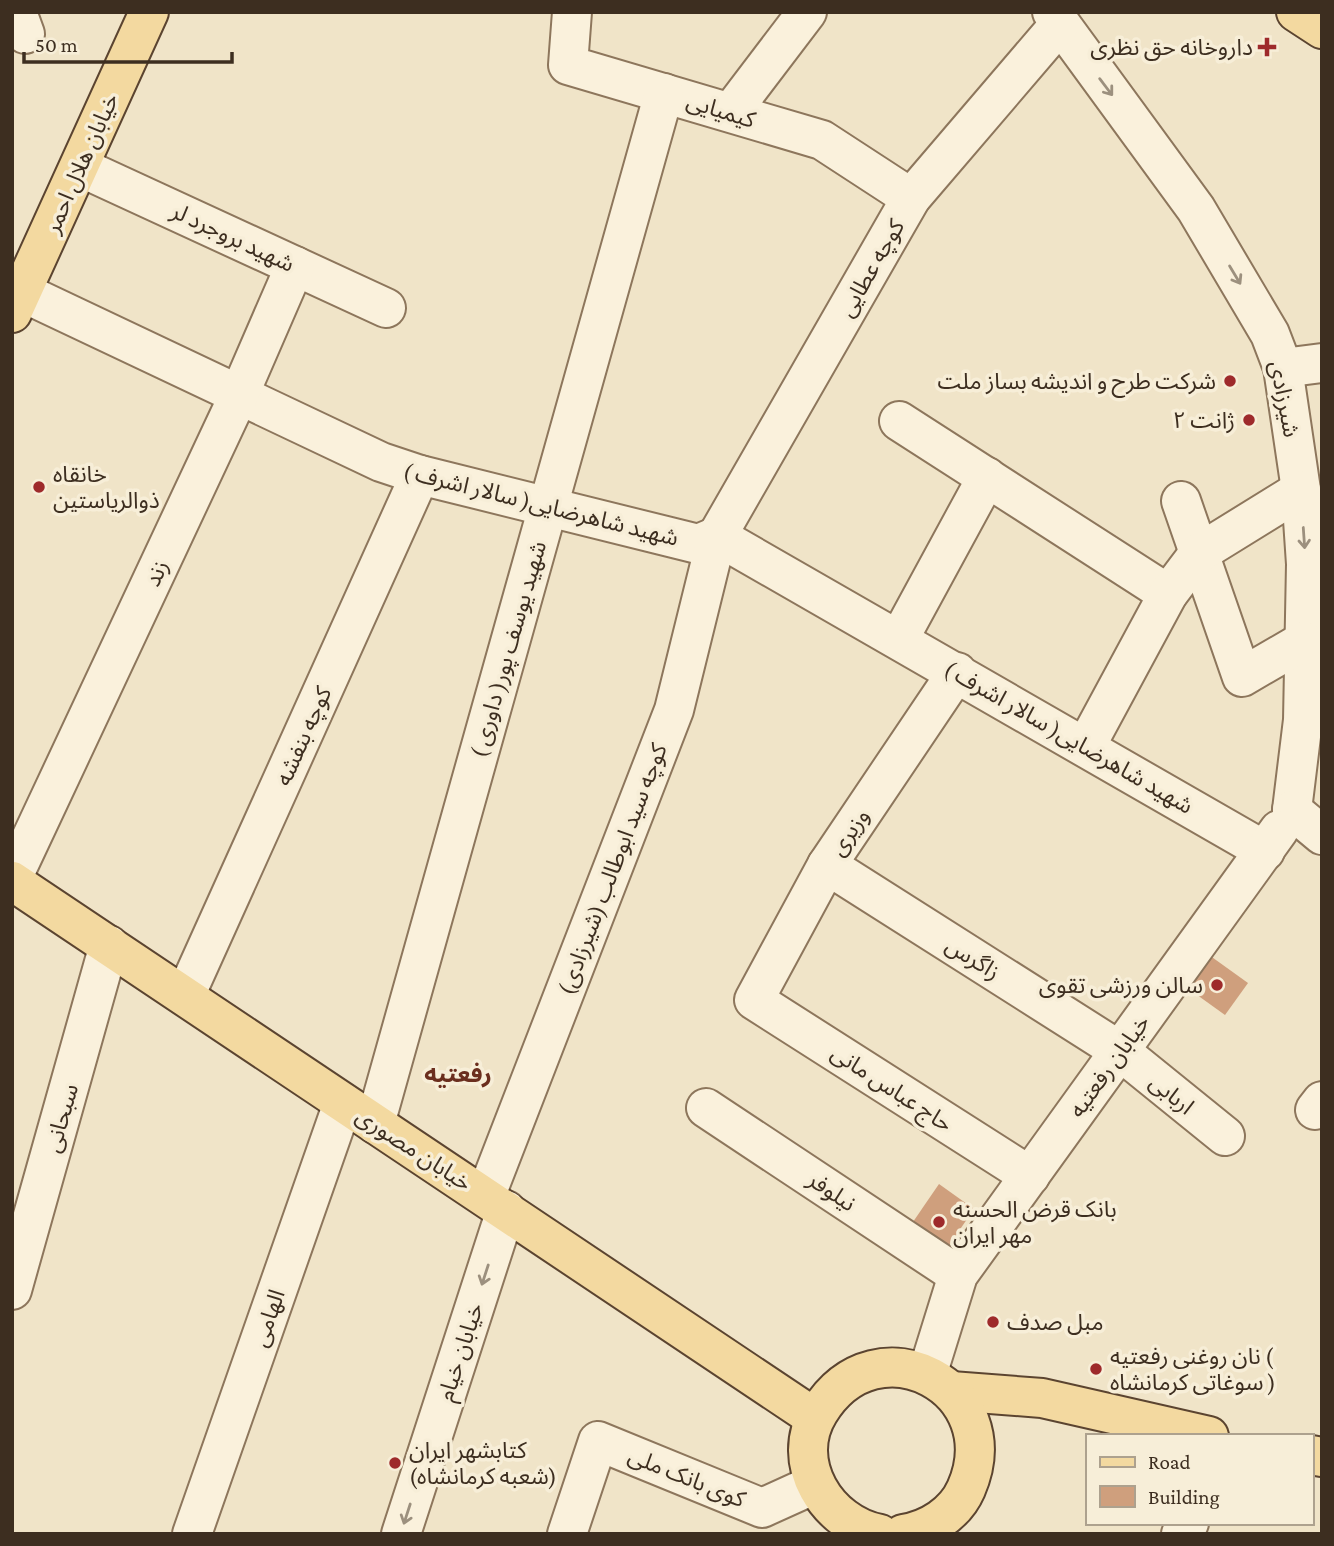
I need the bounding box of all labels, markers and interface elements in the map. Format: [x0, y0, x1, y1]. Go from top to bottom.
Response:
scale bar [24, 21, 233, 65]
text: 50 m [35, 33, 78, 57]
place label: داروخانه حق نظری [1090, 34, 1253, 61]
marker: داروخانه حق نظری [1259, 39, 1275, 55]
one-way arrow [1098, 78, 1113, 97]
street label: کیمیایی [684, 87, 759, 133]
street label: خیابان هلال احمر [38, 89, 124, 238]
street label: شهید بروجرد لر [166, 197, 299, 278]
street label: کوچه عطایی [833, 214, 911, 322]
one-way arrow [1228, 264, 1242, 284]
street label: شیرزادی [1264, 358, 1305, 440]
place label: شرکت طرح و اندیشه بساز ملت [937, 368, 1216, 398]
marker: شرکت طرح و اندیشه بساز ملت [1222, 373, 1238, 389]
place label: ژانت ۲ [1173, 407, 1235, 434]
marker: ژانت ۲ [1241, 412, 1257, 428]
street label: شهید شاهرضایی( سالار اشرف ) [400, 457, 681, 552]
place label: خانقاه ذوالریاستین [53, 461, 160, 514]
marker: خانقاه ذوالریاستین [31, 479, 47, 495]
one-way arrow [1298, 526, 1311, 549]
street label: شهید یوسف پور( داوری ) [465, 538, 553, 761]
street label: زند [139, 556, 174, 591]
street label: شهید شاهرضایی( سالار اشرف ) [940, 655, 1198, 820]
street label: کوچه بنفشه [270, 682, 338, 790]
street label: کوچه سید ابوطالب (شیرزادی) [552, 739, 674, 999]
street label: وزیری [824, 803, 875, 861]
street label: زاگرس [941, 931, 1005, 986]
place label: سالن ورزشی تقوی [1039, 972, 1203, 999]
marker: سالن ورزشی تقوی [1209, 977, 1225, 993]
street label: خیابان رفعتیه [1063, 1010, 1156, 1123]
street label: حاج عباس مانی [824, 1039, 958, 1140]
district label: رفعتیه [424, 1060, 492, 1088]
street label: اربابی [1144, 1068, 1199, 1120]
street label: سبحانی [39, 1081, 83, 1155]
street label: خیابان مصوری [351, 1102, 477, 1197]
street label: نیلوفر [802, 1165, 861, 1217]
place label: بانک قرض الحسنه مهر ایران [953, 1196, 1117, 1249]
marker: بانک قرض الحسنه مهر ایران [931, 1214, 947, 1230]
one-way arrow [477, 1263, 490, 1285]
street label: الهامی [246, 1286, 290, 1350]
street label: خیابان خیام [432, 1300, 493, 1406]
place label: مبل صدف [1007, 1309, 1104, 1335]
marker: مبل صدف [985, 1314, 1001, 1330]
place label: نان روغنی رفعتیه ( سوغاتی کرمانشاه ) [1110, 1343, 1276, 1396]
marker: نان روغنی رفعتیه ( سوغاتی کرمانشاه ) [1088, 1361, 1104, 1377]
legend [1086, 1434, 1313, 1525]
place label: کتابشهر ایران (شعبه کرمانشاه) [409, 1437, 557, 1490]
street label: کوی بانک ملی [624, 1442, 750, 1513]
text: Road [1148, 1450, 1191, 1474]
marker: کتابشهر ایران (شعبه کرمانشاه) [387, 1455, 403, 1471]
text: Building [1148, 1485, 1220, 1509]
one-way arrow [400, 1503, 412, 1525]

